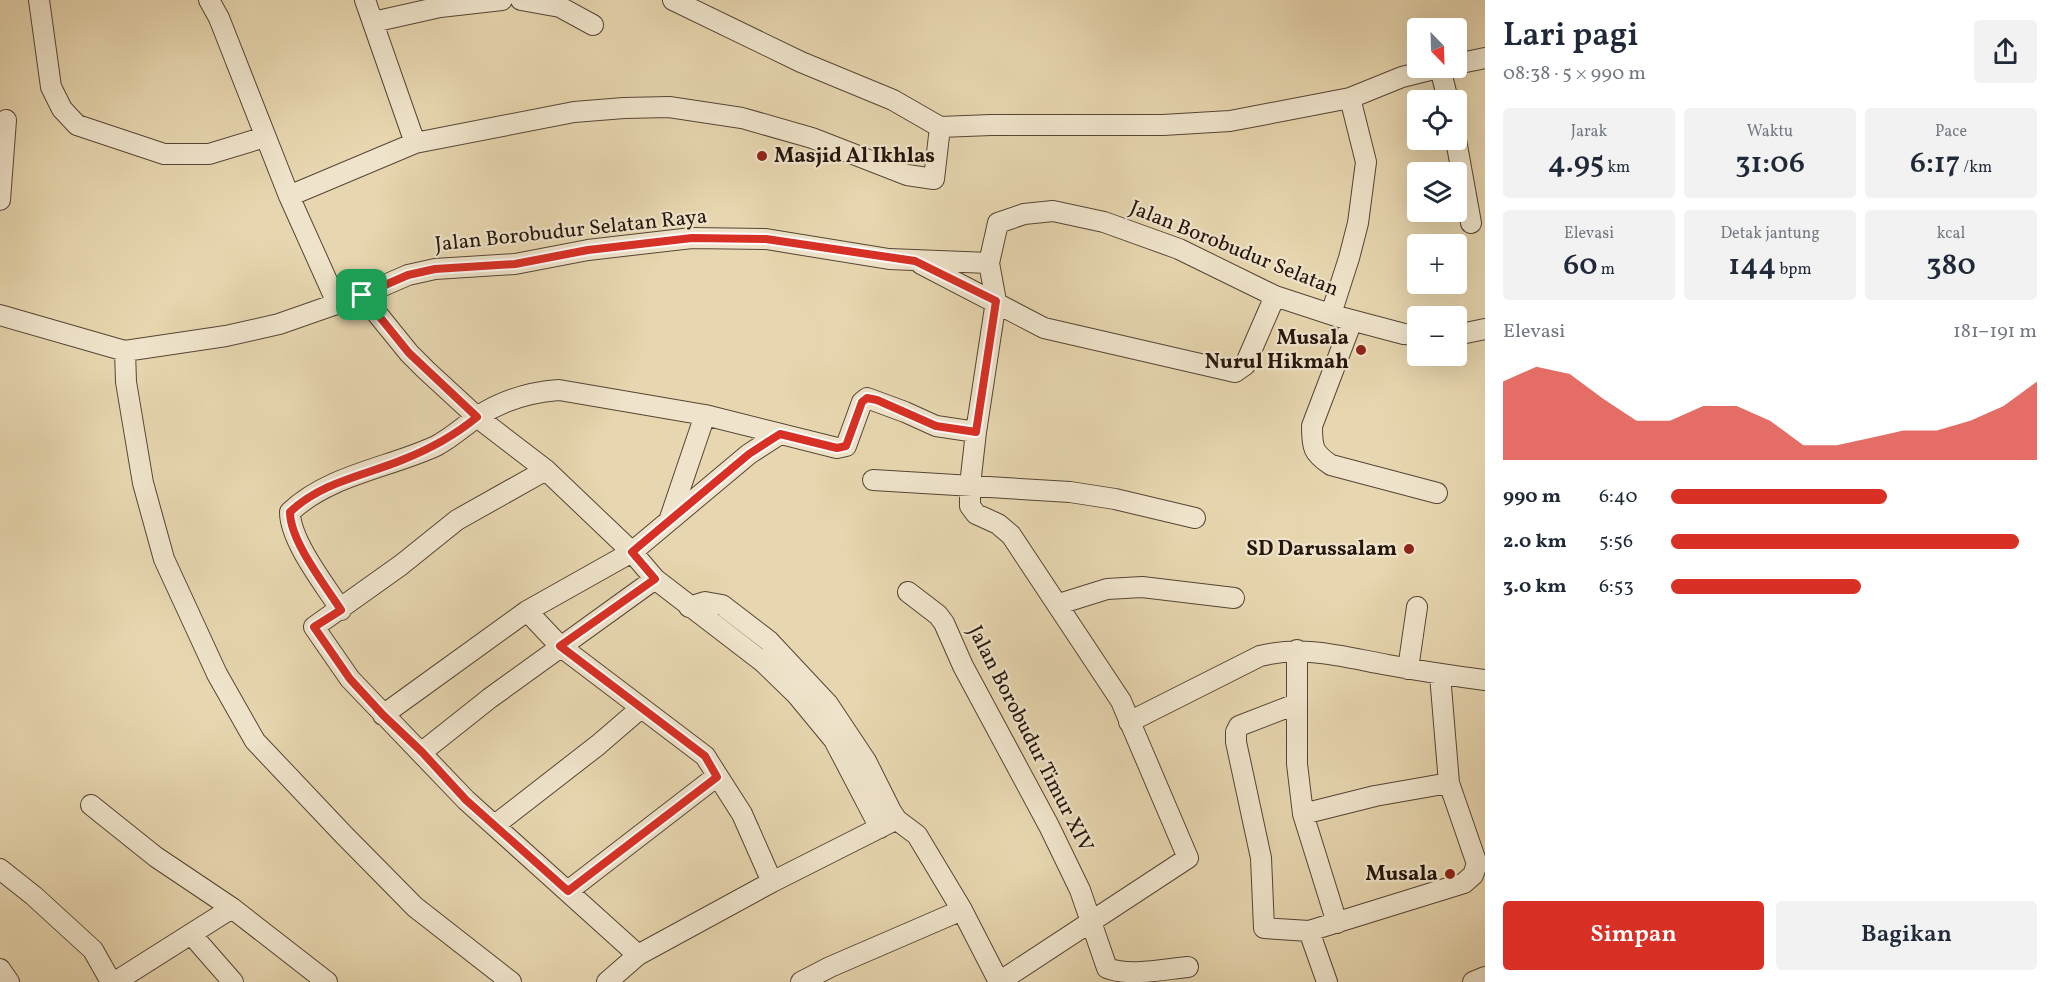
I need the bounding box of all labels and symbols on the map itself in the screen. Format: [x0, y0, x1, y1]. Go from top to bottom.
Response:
north arrow [1407, 18, 1467, 78]
place label: Masjid Al Ikhlas [774, 142, 935, 171]
marker: Masjid Al Ikhlas [755, 149, 769, 163]
street label: Jalan Borobudur Selatan [1125, 194, 1343, 304]
street label: Jalan Borobudur Selatan Raya [434, 202, 708, 260]
pin [336, 269, 387, 320]
place label: Musala Nurul Hikmah [1205, 324, 1349, 377]
marker: Musala Nurul Hikmah [1354, 343, 1368, 357]
place label: SD Darussalam [1246, 535, 1397, 564]
marker: SD Darussalam [1402, 542, 1416, 556]
street label: Jalan Borobudur Timur XIV [960, 621, 1100, 857]
place label: Musala [1366, 860, 1438, 889]
marker: Musala [1443, 867, 1457, 881]

